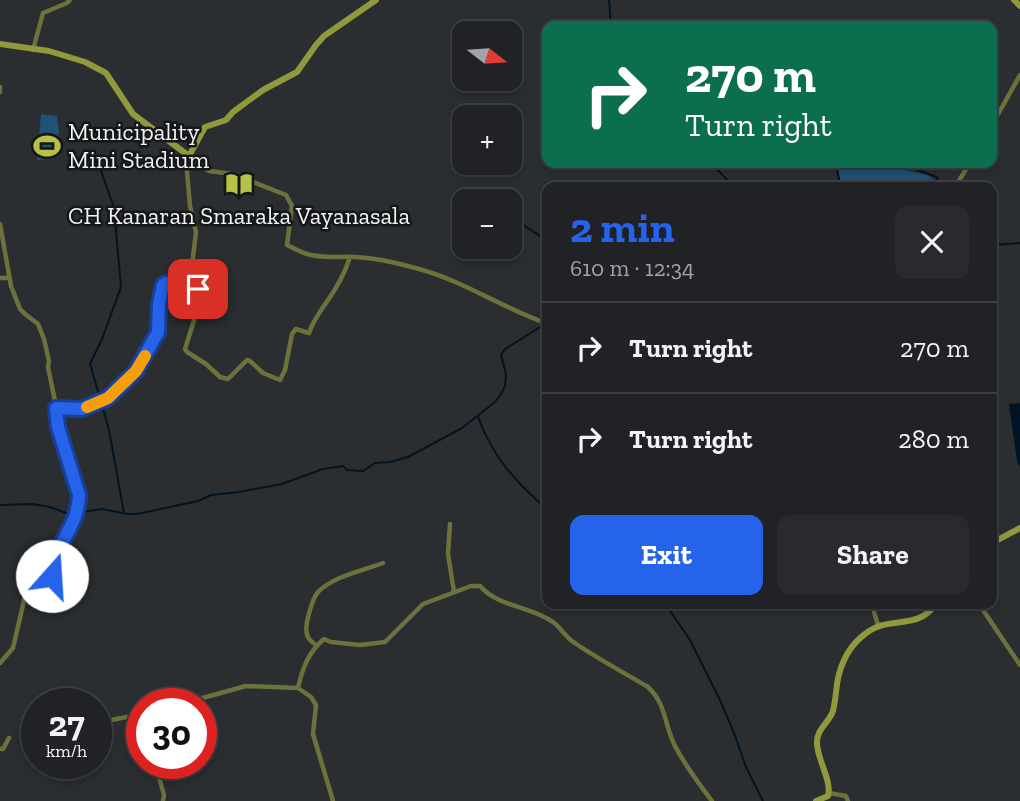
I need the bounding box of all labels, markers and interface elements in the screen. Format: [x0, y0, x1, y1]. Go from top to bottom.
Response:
north arrow [452, 21, 522, 91]
map controls [452, 21, 522, 259]
text: 270 m [685, 46, 816, 105]
icon: right [570, 49, 661, 140]
button: + [452, 105, 522, 175]
text: Turn right [685, 106, 832, 144]
place label: Municipality Mini Stadium [68, 117, 209, 174]
sports icon: Municipality Mini Stadium [32, 131, 62, 161]
library icon: CH Kanaran Smaraka Vayanasala [224, 169, 254, 199]
button: − [452, 189, 522, 259]
place label: CH Kanaran Smaraka Vayanasala [68, 201, 410, 230]
text: 2 min [570, 202, 675, 253]
button: close [895, 205, 969, 279]
text: 610 m · 12:34 [570, 254, 694, 282]
pin [168, 259, 228, 319]
icon: arrive [179, 270, 217, 308]
icon: right [570, 329, 608, 367]
text: Turn right [629, 332, 752, 364]
text: 270 m [900, 332, 969, 364]
icon: right [570, 420, 608, 458]
text: Turn right [629, 423, 752, 455]
text: 280 m [898, 423, 969, 455]
button: Exit [570, 515, 763, 595]
button: Share [777, 515, 969, 595]
position arrow [15, 539, 89, 613]
speed limit sign: 30 [126, 688, 217, 779]
text: 27 [48, 703, 85, 745]
text: km/h [46, 740, 87, 762]

